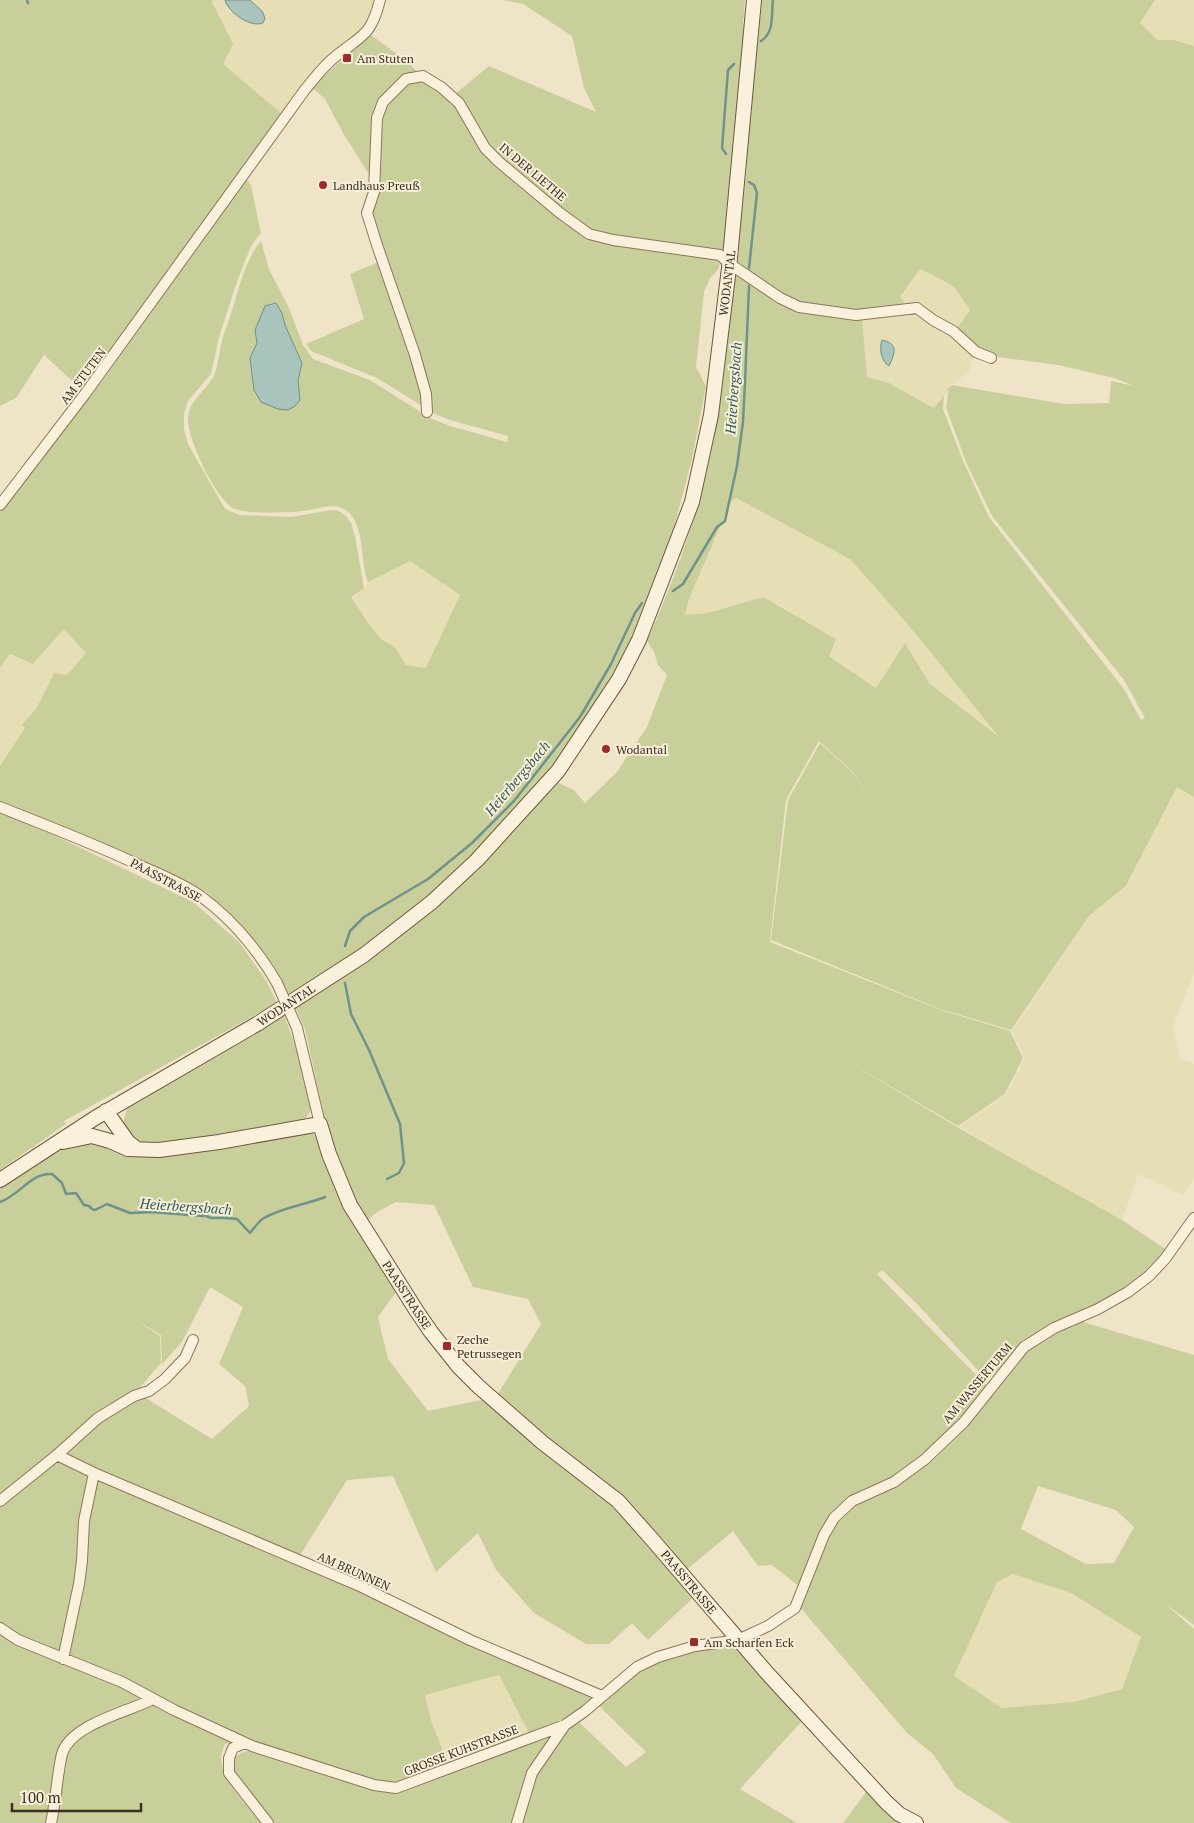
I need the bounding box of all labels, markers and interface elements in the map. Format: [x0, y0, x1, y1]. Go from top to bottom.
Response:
place label: Am Stuten [357, 51, 414, 66]
marker: Am Stuten [341, 52, 353, 64]
street label: IN DER LIETHE [496, 140, 570, 204]
place label: Landhaus Preuß [333, 178, 420, 193]
marker: Landhaus Preuß [317, 179, 329, 191]
street label: WODANTAL [716, 249, 739, 317]
water label: Heierbergsbach [720, 341, 746, 436]
street label: AM STUTEN [57, 345, 109, 407]
water label: Heierbergsbach [479, 737, 554, 820]
place label: Wodantal [616, 742, 667, 757]
marker: Wodantal [600, 743, 612, 755]
street label: PAASSTRASSE [128, 855, 204, 905]
street label: WODANTAL [254, 981, 318, 1029]
water label: Heierbergsbach [138, 1193, 233, 1219]
street label: PAASSTRASSE [379, 1258, 435, 1332]
place label: Zeche Petrussegen [457, 1332, 522, 1361]
street label: AM WASSERTURM [939, 1339, 1015, 1426]
marker: Zeche Petrussegen [441, 1340, 453, 1352]
street label: PAASSTRASSE [658, 1547, 720, 1617]
street label: AM BRUNNEN [315, 1548, 393, 1594]
place label: Am Scharfen Eck [704, 1635, 795, 1650]
marker: Am Scharfen Eck [688, 1636, 700, 1648]
street label: GROSSE KUHSTRASSE [402, 1721, 520, 1779]
scale bar [12, 1780, 141, 1812]
text: 100 m [20, 1787, 61, 1807]

